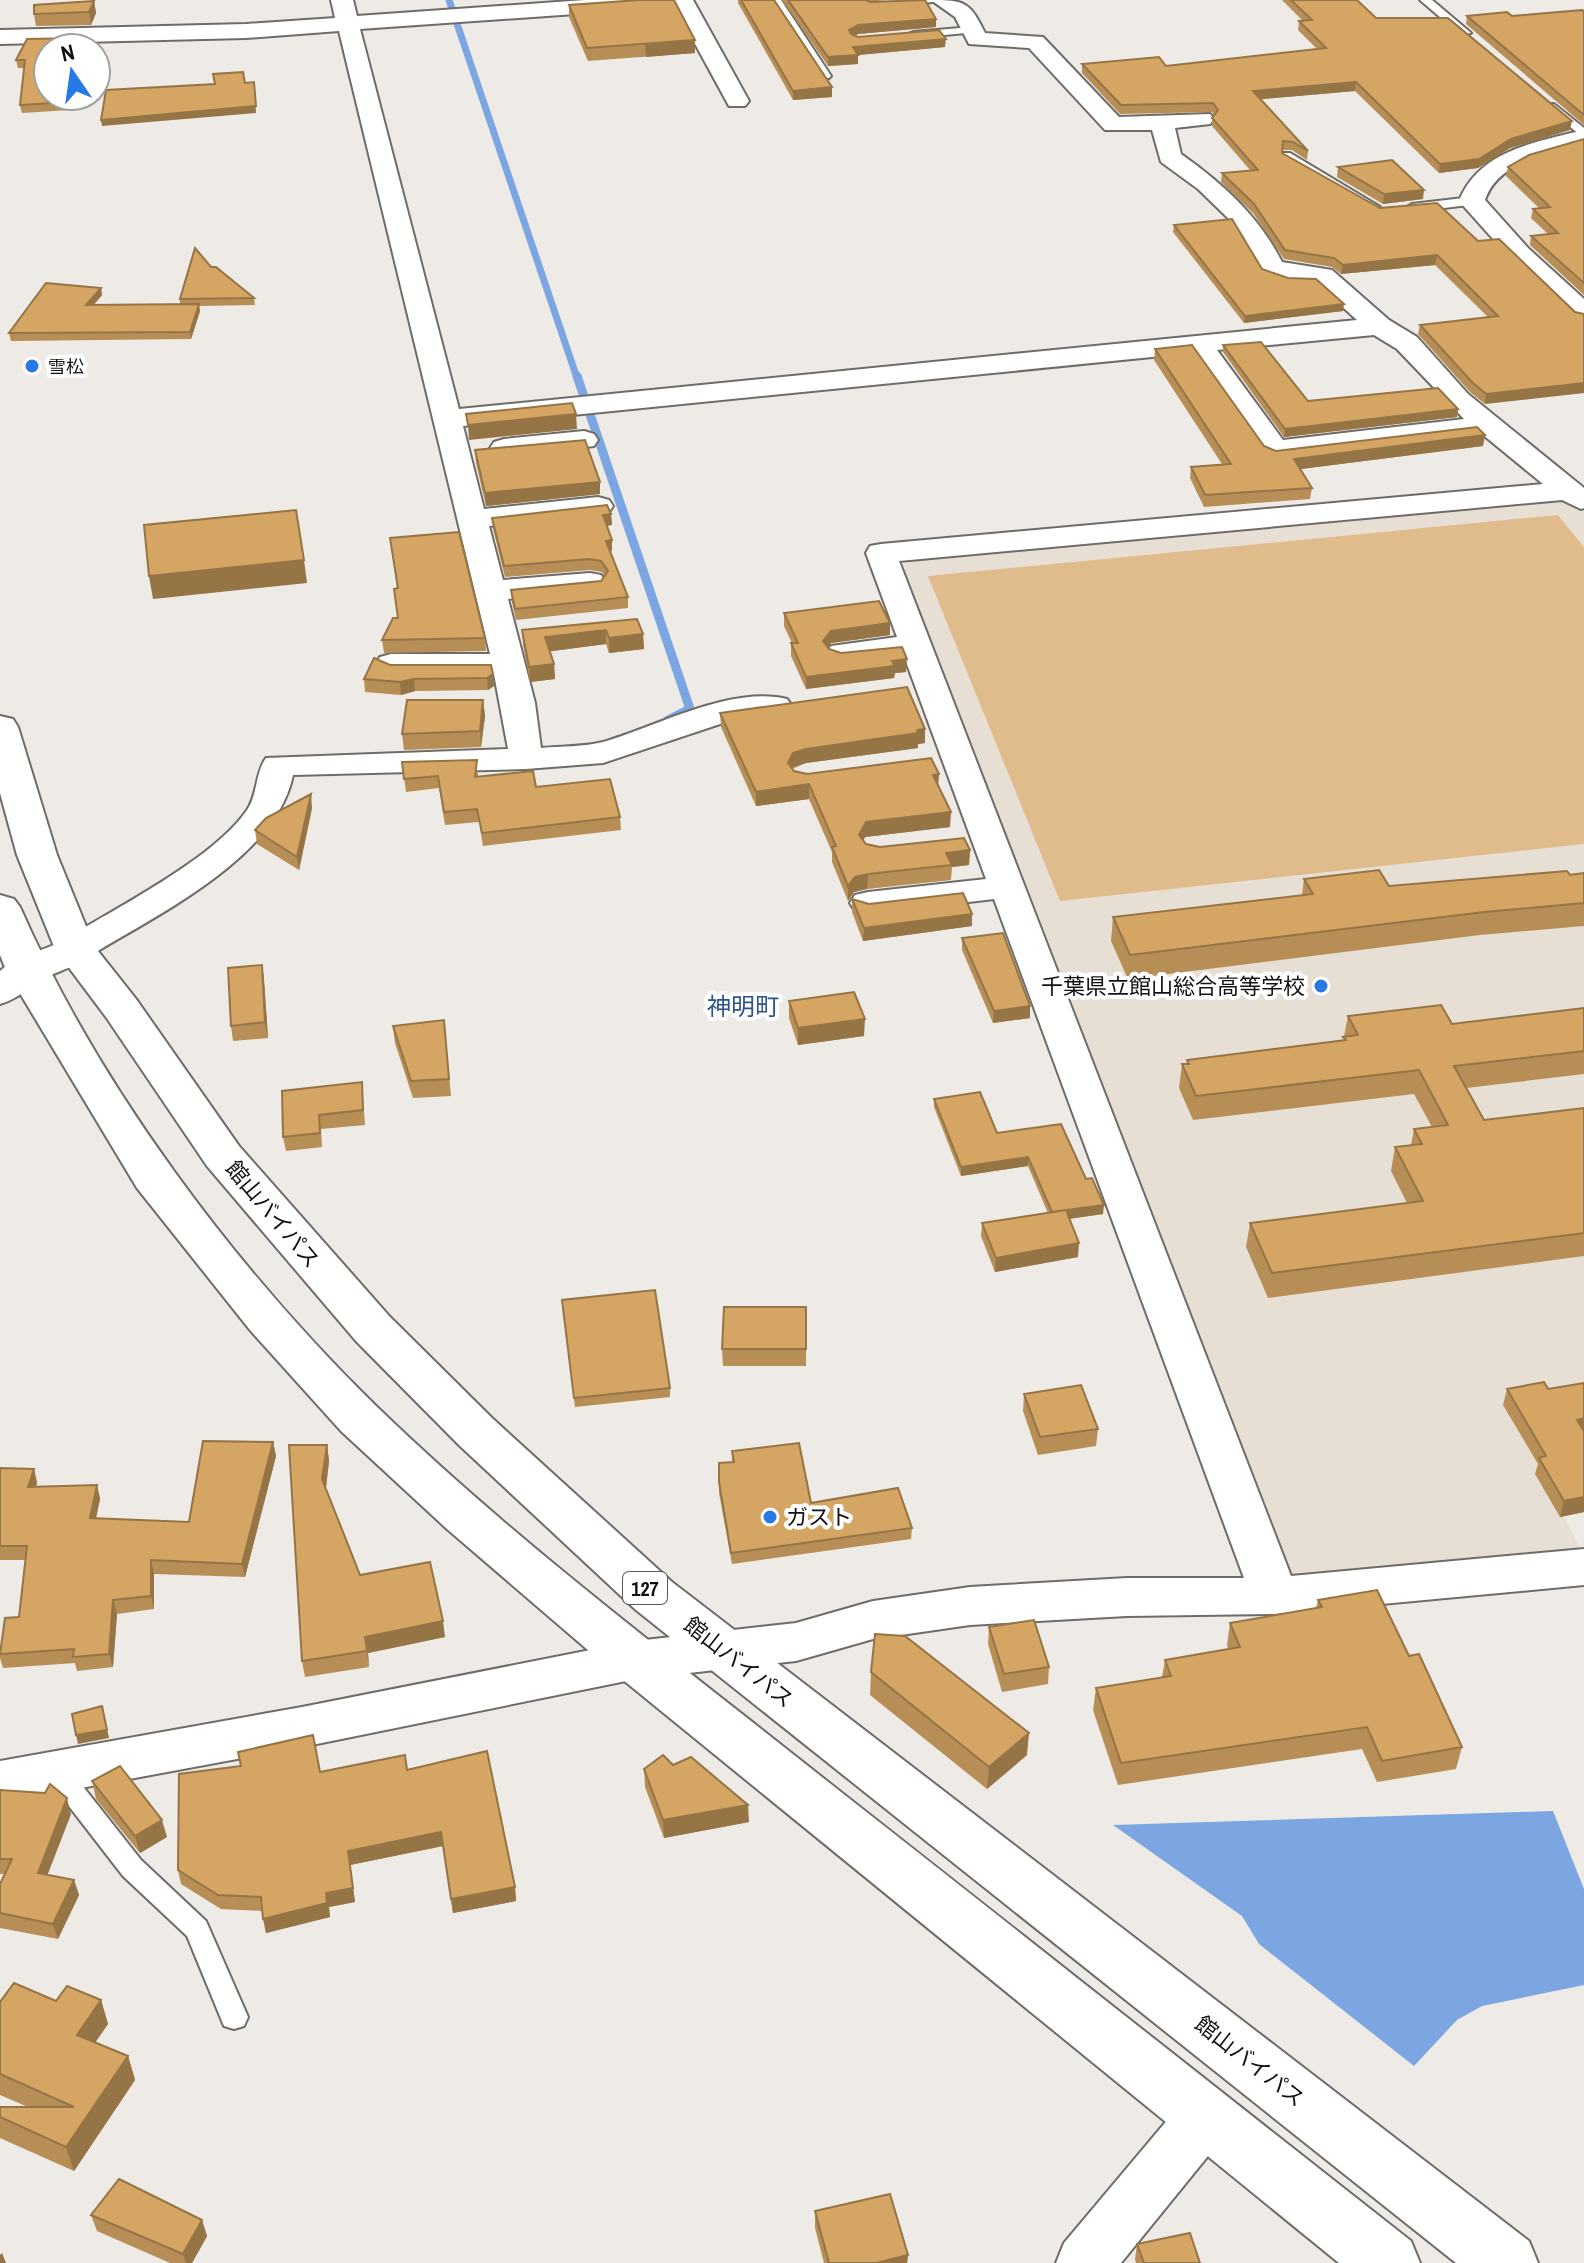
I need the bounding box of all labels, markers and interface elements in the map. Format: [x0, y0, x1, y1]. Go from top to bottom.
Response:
north arrow [32, 32, 112, 112]
text: N [58, 36, 77, 69]
place label: 雪松 [48, 354, 84, 379]
marker: 雪松 [23, 357, 41, 375]
place label: 千葉県立館山総合高等学校 [1041, 971, 1305, 1001]
marker: 千葉県立館山総合高等学校 [1312, 977, 1330, 995]
district label: 神明町 [707, 990, 779, 1022]
street label: 館山バイパス [219, 1154, 327, 1274]
place label: ガスト [786, 1502, 852, 1532]
marker: ガスト [761, 1508, 779, 1526]
road number: 127 [623, 1572, 667, 1604]
street label: 館山バイパス [678, 1610, 800, 1714]
street label: 館山バイパス [1189, 2009, 1311, 2113]

